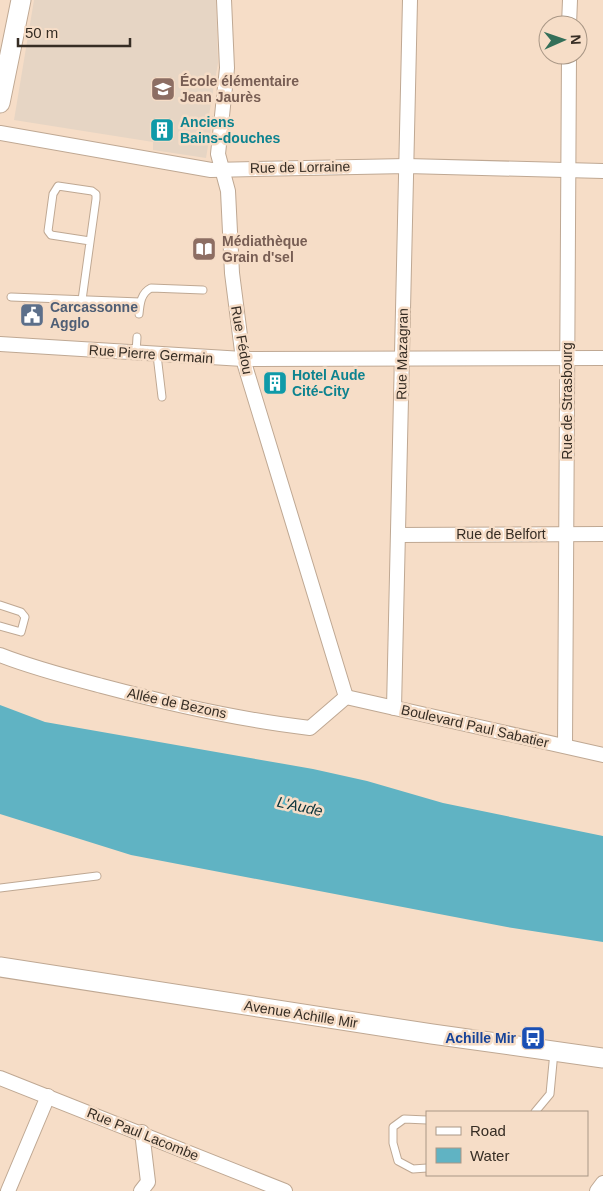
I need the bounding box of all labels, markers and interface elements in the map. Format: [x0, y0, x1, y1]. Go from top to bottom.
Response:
scale bar [18, 15, 130, 47]
north arrow [538, 15, 588, 65]
text: 50 m [25, 24, 58, 41]
text: N [568, 34, 584, 45]
place label: École élémentaire Jean Jaurès [180, 73, 299, 105]
school or university icon: École élémentaire Jean Jaurès [150, 76, 176, 102]
place label: Anciens Bains-douches [180, 114, 281, 146]
building icon: Anciens Bains-douches [149, 117, 175, 143]
street label: Rue de Lorraine [250, 158, 351, 176]
place label: Médiathèque Grain d'sel [222, 233, 308, 265]
library icon: Médiathèque Grain d'sel [191, 236, 217, 262]
place label: Carcassonne Agglo [50, 299, 138, 331]
public building icon: Carcassonne Agglo [19, 302, 45, 328]
street label: Rue Fédou [228, 304, 256, 376]
street label: Rue Mazagran [393, 308, 411, 400]
street label: Rue Pierre Germain [88, 342, 214, 366]
street label: Rue de Strasbourg [559, 342, 575, 460]
place label: Hotel Aude Cité-City [292, 367, 366, 399]
building icon: Hotel Aude Cité-City [262, 370, 288, 396]
street label: Rue de Belfort [456, 526, 546, 542]
street label: Allée de Bezons [126, 685, 228, 721]
street label: Boulevard Paul Sabatier [400, 701, 551, 751]
water label: L'Aude [276, 793, 324, 819]
street label: Avenue Achille Mir [243, 997, 359, 1031]
bus stop icon: Achille Mir [520, 1025, 546, 1051]
place label: Achille Mir [445, 1030, 517, 1046]
street label: Rue Paul Lacombe [85, 1104, 201, 1164]
legend [426, 1111, 588, 1176]
text: Road [470, 1122, 506, 1139]
text: Water [470, 1147, 509, 1164]

